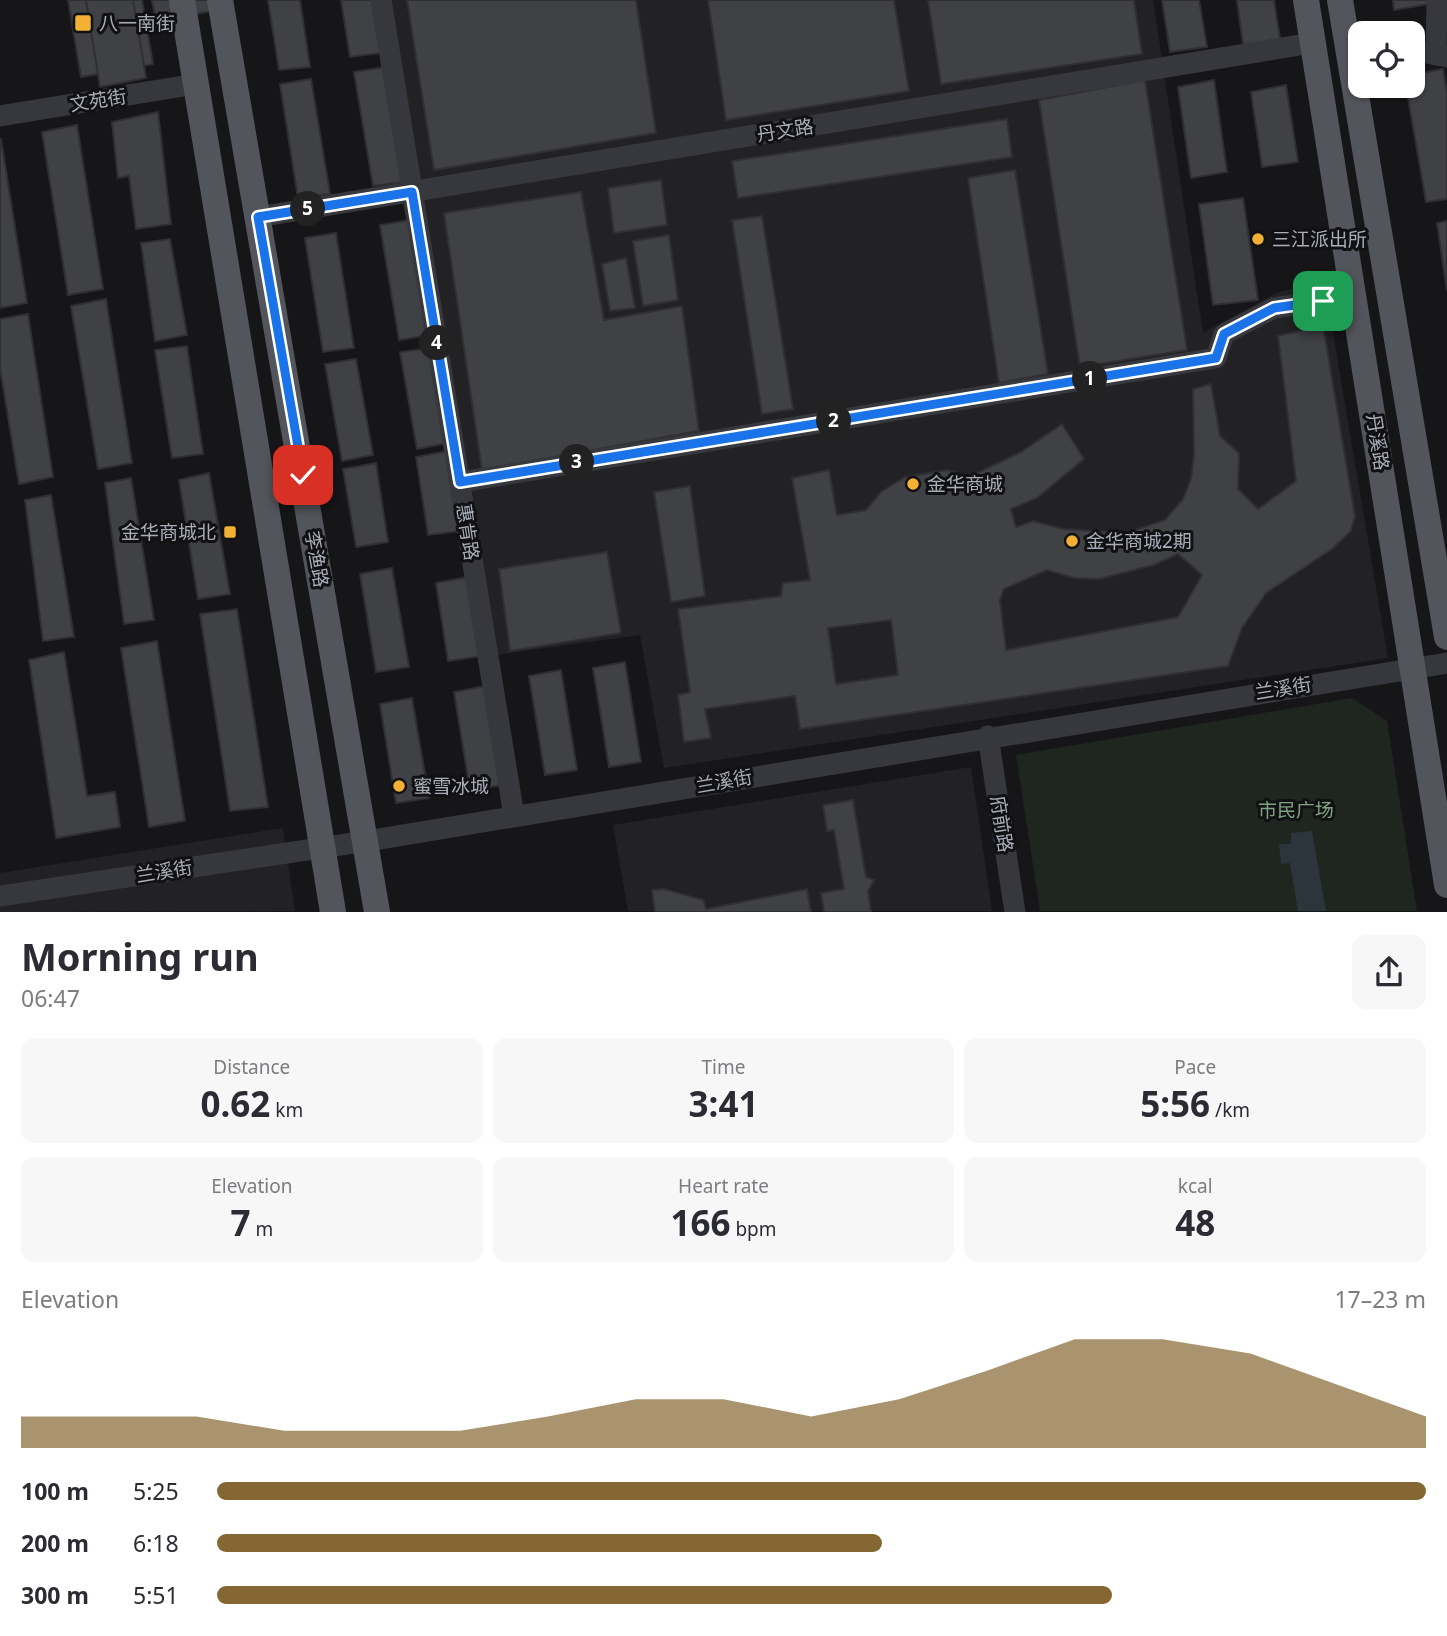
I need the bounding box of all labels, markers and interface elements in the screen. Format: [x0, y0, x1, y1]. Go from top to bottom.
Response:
place label: 八一南街 [99, 10, 175, 36]
marker: 八一南街 [73, 13, 93, 33]
map controls [1348, 21, 1425, 98]
button: locate [1348, 21, 1425, 98]
street label: 文苑街 [68, 83, 128, 117]
street label: 丹文路 [755, 113, 815, 147]
pin: 5 [290, 192, 326, 227]
text: 5 [302, 195, 313, 221]
place label: 三江派出所 [1272, 226, 1367, 252]
marker: 三江派出所 [1250, 231, 1266, 247]
pin [1293, 271, 1353, 331]
icon: arrive [1304, 282, 1342, 320]
pin: 4 [420, 326, 454, 360]
text: 4 [431, 329, 442, 355]
pin: 1 [1072, 362, 1108, 396]
text: 1 [1084, 365, 1095, 391]
pin: 2 [816, 404, 852, 438]
text: 2 [828, 407, 839, 433]
street label: 丹溪路 [1361, 412, 1395, 472]
pin: 3 [560, 444, 594, 480]
pin [273, 445, 333, 505]
text: 3 [571, 448, 582, 474]
icon: check [284, 456, 322, 494]
place label: 金华商城 [927, 471, 1003, 497]
marker: 金华商城 [905, 476, 921, 492]
street label: 惠肯路 [451, 502, 485, 562]
place label: 金华商城北 [121, 519, 216, 545]
marker: 金华商城北 [222, 524, 238, 540]
place label: 金华商城2期 [1086, 528, 1192, 554]
street label: 李渔路 [299, 529, 335, 589]
marker: 金华商城2期 [1064, 533, 1080, 549]
street label: 兰溪街 [1253, 671, 1313, 705]
street label: 兰溪街 [694, 763, 754, 799]
place label: 蜜雪冰城 [413, 773, 489, 799]
marker: 蜜雪冰城 [391, 778, 407, 794]
street label: 府前路 [985, 794, 1019, 854]
park label: 市民广场 [1258, 797, 1334, 823]
street label: 兰溪街 [134, 854, 194, 888]
text: Morning run [21, 930, 259, 982]
button: share [1352, 935, 1426, 1009]
text: 06:47 [21, 982, 80, 1014]
text: Distance [213, 1054, 290, 1080]
text: Time [702, 1054, 745, 1080]
text: Pace [1174, 1054, 1216, 1080]
text: 0.62 [200, 1080, 270, 1127]
text: 3:41 [689, 1080, 758, 1127]
text: 5:56 [1140, 1080, 1210, 1127]
text: km [270, 1097, 303, 1123]
text: /km [1210, 1097, 1250, 1123]
text: Elevation [211, 1173, 292, 1199]
text: Heart rate [678, 1173, 769, 1199]
text: kcal [1178, 1173, 1213, 1199]
text: 7 [230, 1199, 250, 1246]
text: 166 [670, 1199, 730, 1246]
text: 48 [1175, 1199, 1215, 1246]
text: m [250, 1216, 273, 1242]
text: bpm [730, 1216, 777, 1242]
text: Elevation [21, 1283, 119, 1315]
text: 17–23 m [1334, 1283, 1426, 1315]
text: 100 m [21, 1475, 89, 1507]
text: 5:25 [133, 1475, 179, 1507]
text: 200 m [21, 1527, 89, 1559]
text: 6:18 [133, 1527, 179, 1559]
text: 300 m [21, 1579, 89, 1611]
text: 5:51 [133, 1579, 179, 1611]

